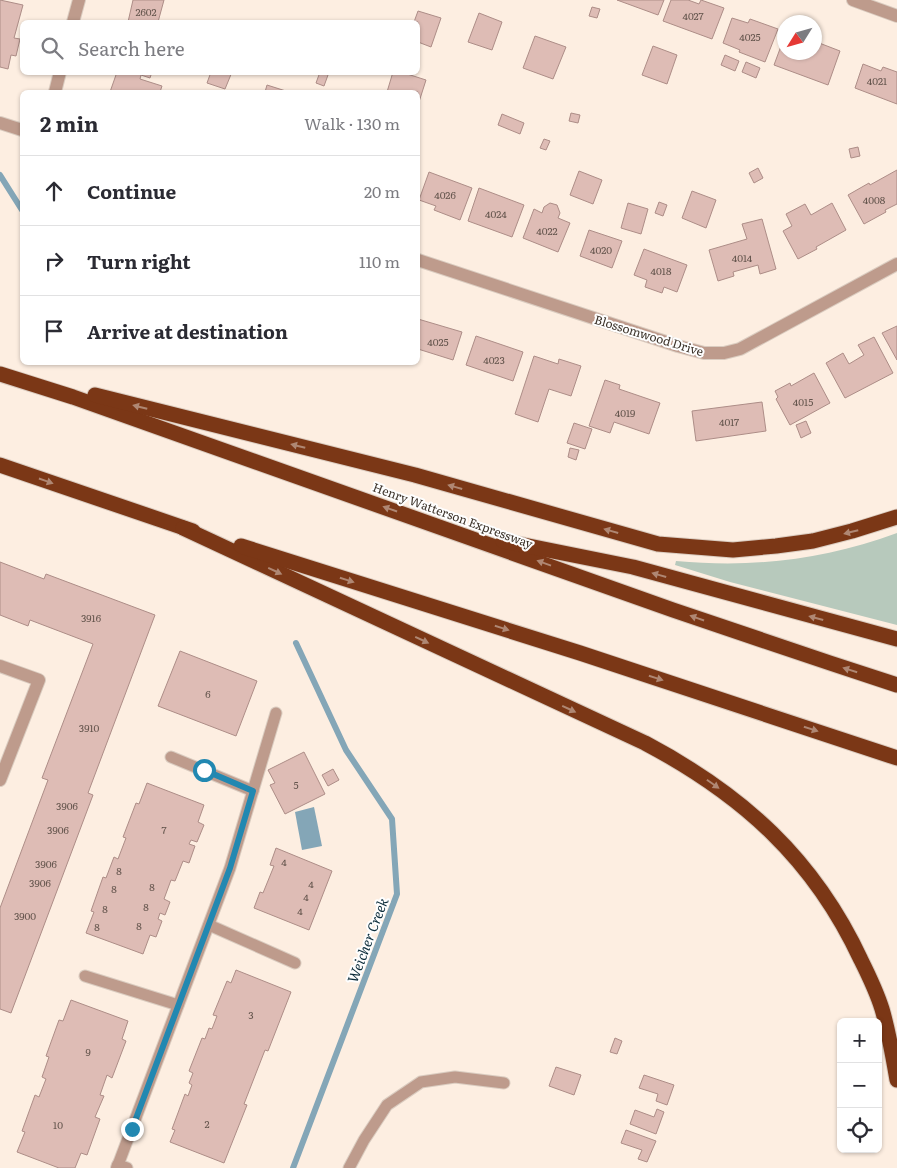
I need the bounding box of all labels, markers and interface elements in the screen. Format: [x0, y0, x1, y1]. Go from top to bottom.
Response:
house number: 2602 [135, 4, 157, 19]
house number: 4027 [682, 8, 704, 23]
north arrow [777, 15, 822, 60]
search box [20, 20, 420, 75]
house number: 4025 [739, 29, 761, 44]
icon: search [38, 34, 66, 62]
text: Search here [78, 34, 185, 62]
house number: 4021 [867, 73, 887, 88]
text: 2 min [40, 107, 99, 138]
text: Walk · 130 m [304, 111, 400, 135]
icon: ahead [40, 177, 68, 205]
text: Continue [87, 177, 176, 205]
text: 20 m [364, 179, 400, 203]
house number: 4026 [434, 187, 456, 202]
house number: 4008 [863, 192, 886, 207]
house number: 4024 [485, 206, 507, 221]
house number: 4022 [536, 223, 558, 238]
house number: 4020 [590, 242, 612, 257]
icon: right [40, 247, 68, 275]
text: Turn right [87, 247, 191, 275]
text: 110 m [359, 249, 400, 273]
house number: 4014 [732, 250, 753, 265]
house number: 4018 [651, 263, 672, 278]
street label: Blossomwood Drive [592, 310, 706, 360]
icon: arrive [40, 317, 68, 345]
text: Arrive at destination [87, 317, 288, 345]
house number: 4025 [427, 334, 449, 349]
house number: 4023 [483, 352, 505, 367]
house number: 4015 [793, 394, 813, 409]
one-way arrow [133, 402, 148, 410]
house number: 4019 [615, 405, 635, 420]
house number: 4017 [719, 414, 739, 429]
one-way arrow [290, 442, 305, 450]
one-way arrow [39, 477, 54, 485]
street label: Henry Watterson Expressway [370, 478, 536, 552]
one-way arrow [447, 482, 462, 490]
one-way arrow [383, 505, 398, 512]
one-way arrow [604, 527, 619, 535]
one-way arrow [843, 528, 858, 536]
one-way arrow [536, 559, 551, 566]
one-way arrow [268, 567, 282, 575]
one-way arrow [652, 570, 667, 578]
one-way arrow [339, 576, 354, 584]
house number: 3916 [81, 610, 102, 625]
one-way arrow [689, 613, 704, 621]
one-way arrow [809, 614, 824, 622]
one-way arrow [494, 625, 509, 633]
one-way arrow [415, 636, 429, 644]
one-way arrow [843, 666, 858, 673]
one-way arrow [649, 675, 664, 682]
house number: 6 [205, 686, 211, 701]
one-way arrow [562, 705, 576, 713]
house number: 3910 [79, 720, 99, 735]
one-way arrow [803, 726, 818, 733]
route start [193, 759, 216, 782]
house number: 5 [293, 777, 299, 792]
one-way arrow [706, 779, 720, 789]
house number: 3906 [56, 798, 79, 813]
house number: 3906 [47, 822, 70, 837]
house number: 7 [161, 822, 167, 837]
house number: 4 [281, 854, 287, 869]
house number: 3906 [35, 856, 58, 871]
house number: 8 [116, 863, 122, 878]
house number: 3906 [29, 875, 52, 890]
house number: 4 [308, 876, 314, 891]
house number: 8 [149, 879, 155, 894]
house number: 8 [111, 881, 117, 896]
house number: 4 [303, 889, 309, 904]
water label: Weicher Creek [342, 894, 392, 985]
house number: 8 [143, 899, 149, 914]
house number: 8 [102, 901, 108, 916]
house number: 4 [297, 903, 303, 918]
house number: 3900 [14, 908, 36, 923]
house number: 8 [136, 918, 142, 933]
house number: 8 [94, 919, 100, 934]
house number: 3 [248, 1007, 254, 1022]
map controls [837, 1018, 882, 1153]
button: + [837, 1018, 882, 1063]
house number: 9 [85, 1044, 91, 1059]
button: − [837, 1063, 882, 1108]
button: locate [837, 1108, 882, 1153]
house number: 2 [204, 1116, 210, 1131]
house number: 10 [53, 1117, 63, 1132]
route end [121, 1118, 144, 1141]

